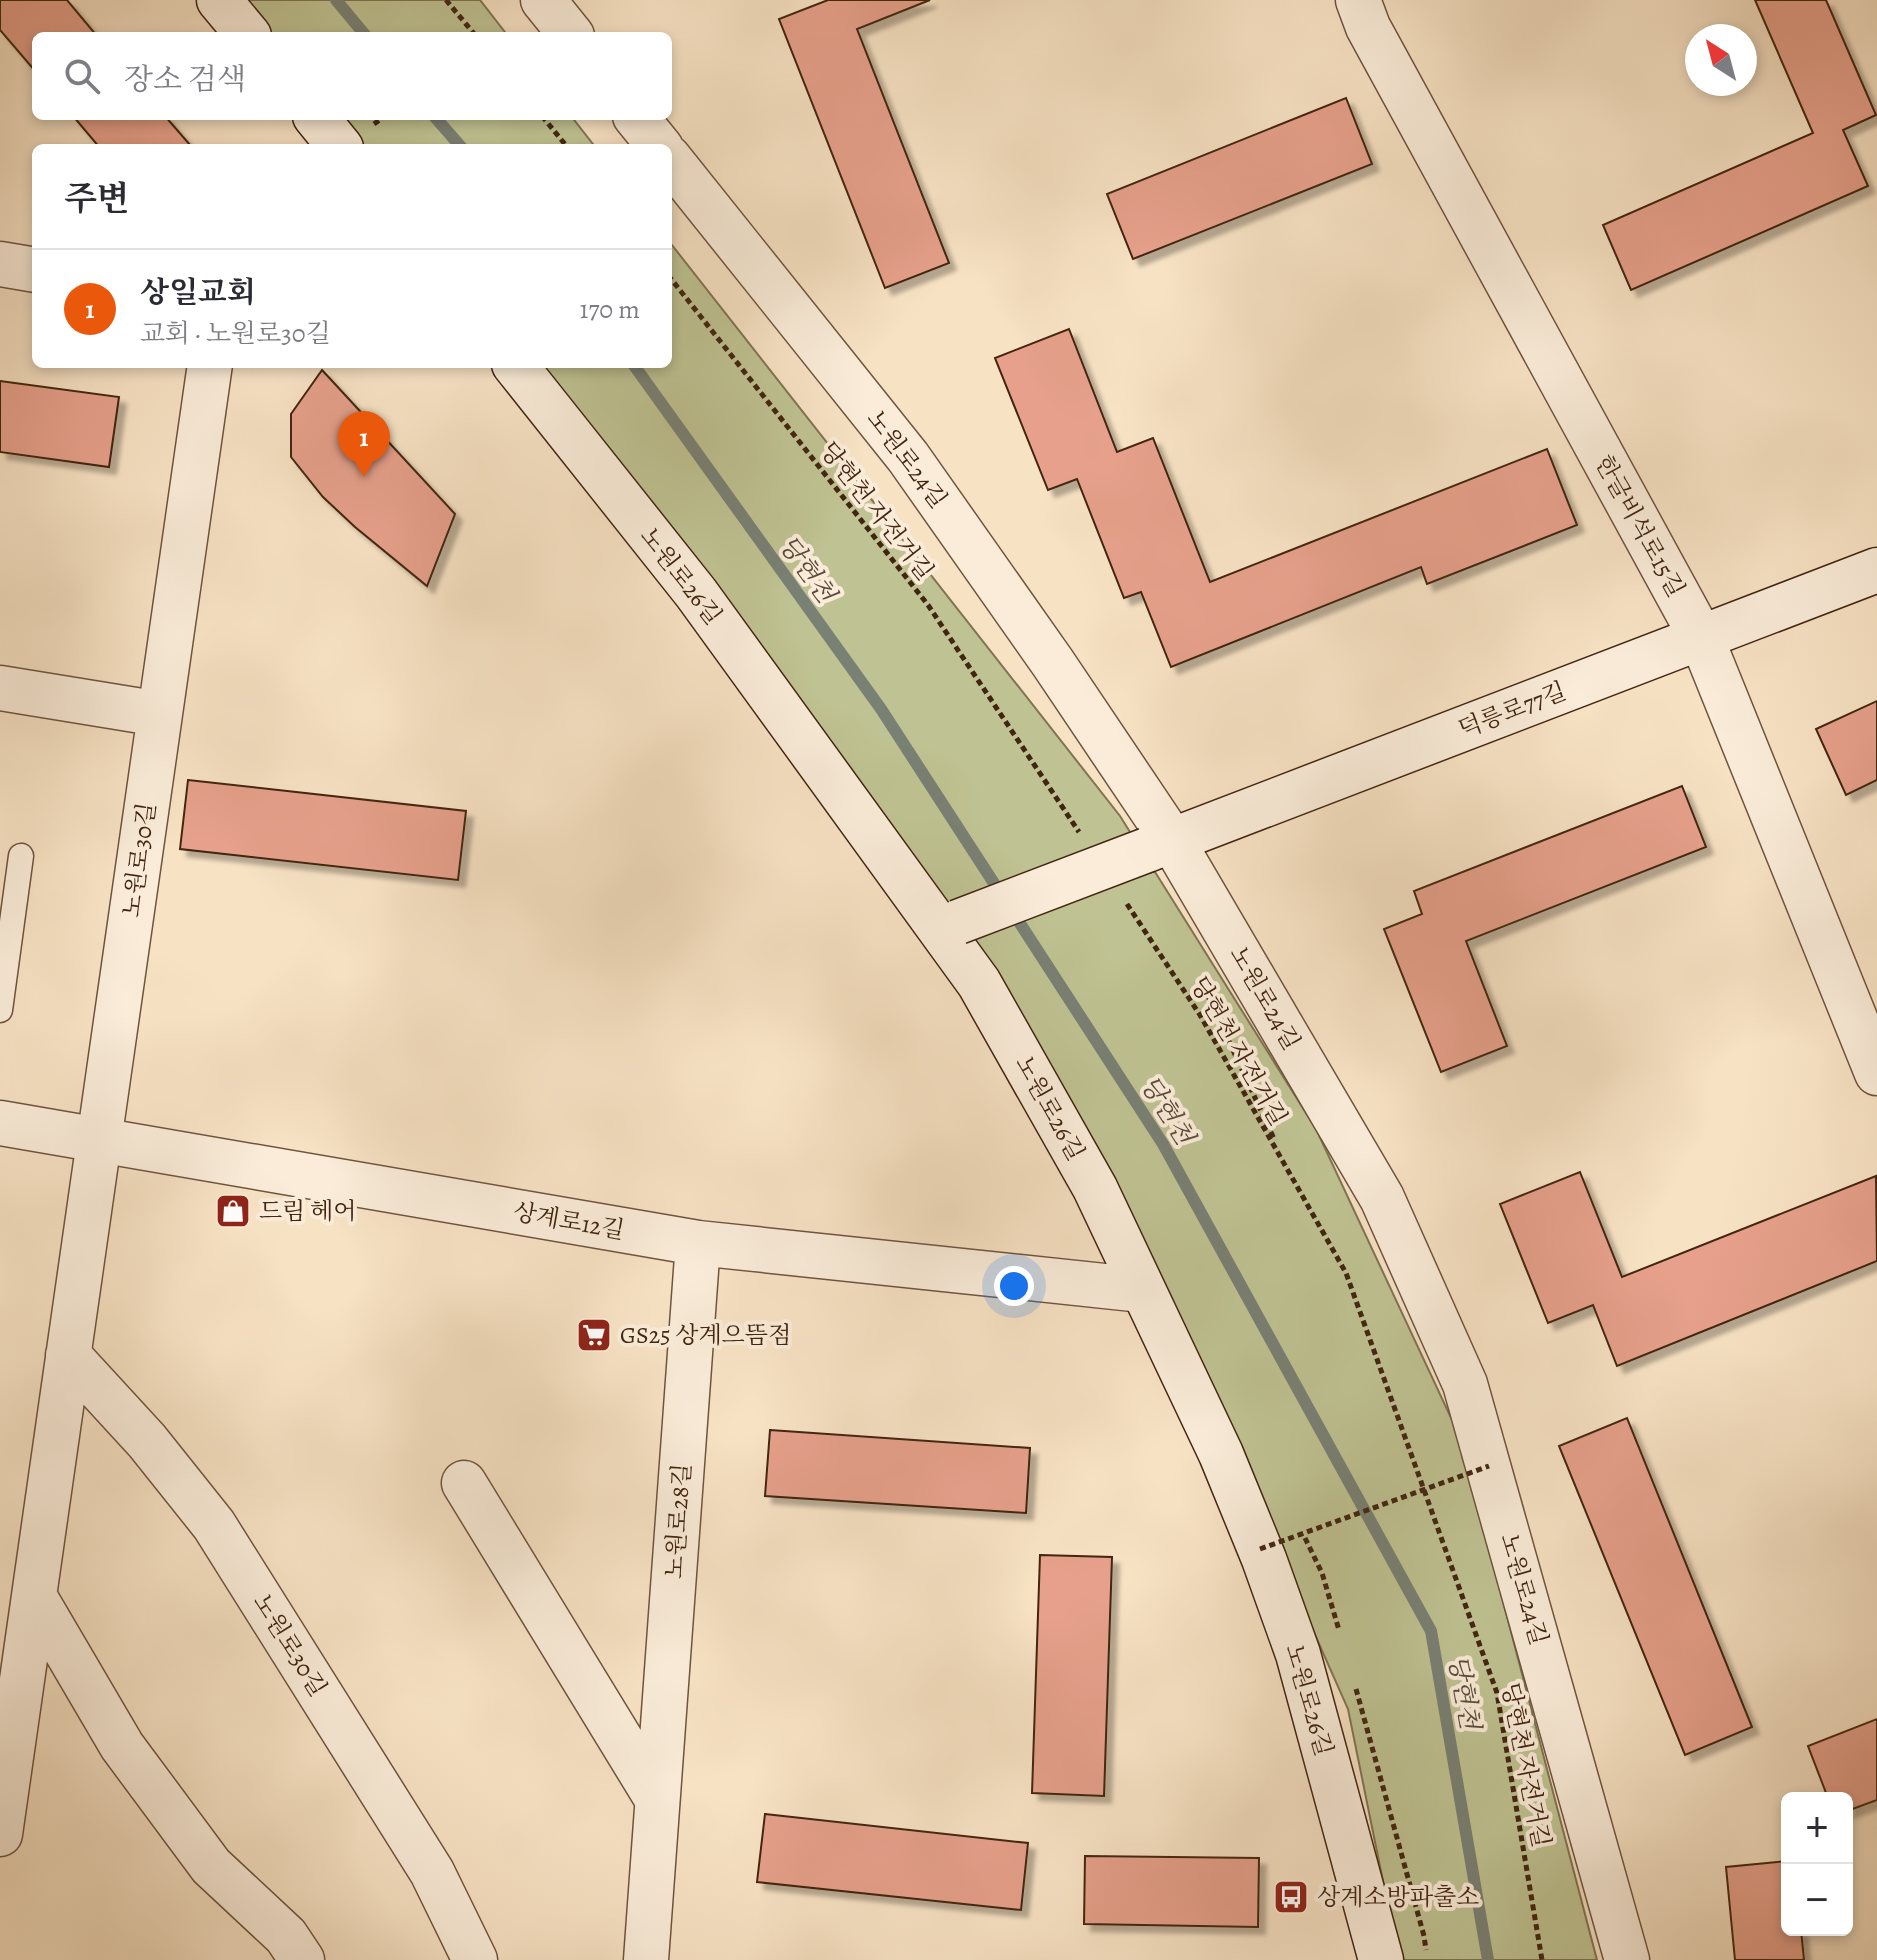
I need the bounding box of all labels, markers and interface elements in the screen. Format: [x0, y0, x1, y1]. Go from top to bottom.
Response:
north arrow [1685, 24, 1757, 96]
search box [32, 32, 672, 120]
icon: search [60, 54, 104, 98]
text: 장소 검색 [124, 59, 246, 99]
text: 주변 [64, 175, 130, 222]
text: 상일교회 [140, 272, 256, 312]
text: 1 [85, 292, 95, 327]
text: 170 m [580, 292, 640, 327]
text: 교회 · 노원로30길 [140, 316, 331, 351]
street label: 노원로24길 [860, 403, 954, 515]
pin: 1 [338, 411, 390, 477]
street label: 당현천 자전거길 [813, 435, 941, 587]
street label: 한글비석로15길 [1588, 449, 1692, 603]
street label: 노원로26길 [633, 521, 729, 631]
water label: 당현천 [771, 528, 844, 611]
street label: 덕릉로77길 [1454, 675, 1570, 745]
street label: 노원로30길 [115, 801, 163, 919]
street label: 노원로24길 [1222, 940, 1308, 1056]
street label: 당현천 자전거길 [1183, 971, 1295, 1131]
street label: 노원로26길 [1008, 1050, 1092, 1166]
water label: 당현천 [1132, 1069, 1203, 1153]
shop icon: 드림 헤어 [214, 1192, 252, 1230]
place label: 드림 헤어 [259, 1195, 357, 1227]
street label: 상계로12길 [511, 1195, 627, 1247]
your location [994, 1266, 1034, 1306]
supermarket icon: GS25 상계으뜸점 [575, 1316, 613, 1354]
place label: GS25 상계으뜸점 [620, 1319, 791, 1351]
street label: 노원로28길 [658, 1462, 698, 1580]
street label: 노원로24길 [1493, 1529, 1555, 1649]
street label: 노원로30길 [246, 1588, 334, 1702]
street label: 노원로26길 [1278, 1640, 1340, 1760]
water label: 당현천 [1440, 1652, 1488, 1734]
street label: 당현천 자전거길 [1494, 1680, 1558, 1850]
map controls [1781, 1792, 1853, 1936]
button: + [1781, 1792, 1853, 1864]
button: − [1781, 1864, 1853, 1936]
bus stop icon: 상계소방파출소 [1272, 1878, 1310, 1916]
place label: 상계소방파출소 [1317, 1881, 1479, 1913]

